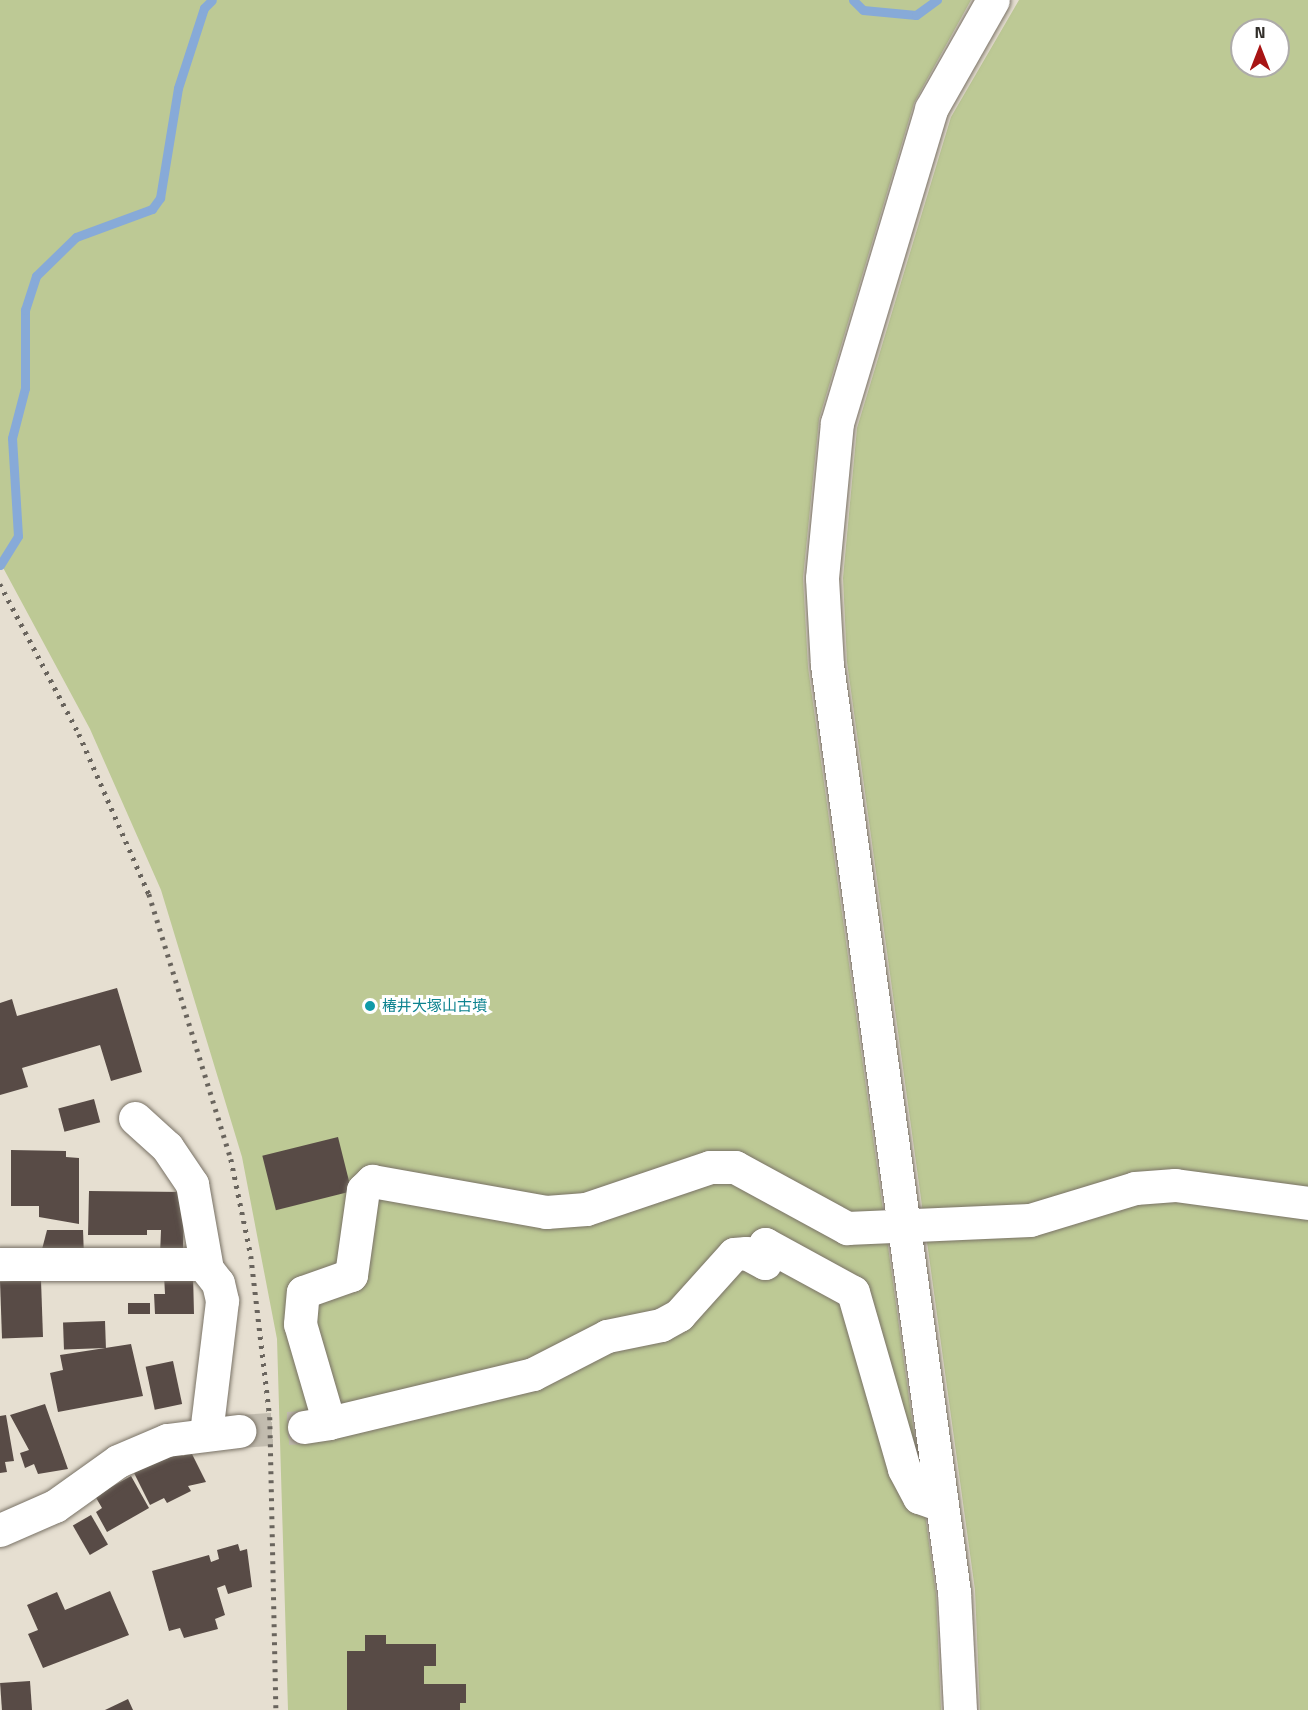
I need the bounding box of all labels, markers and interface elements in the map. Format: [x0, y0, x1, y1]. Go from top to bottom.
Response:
north arrow [1230, 18, 1290, 78]
text: N [1254, 20, 1266, 44]
place label: 椿井大塚山古墳 [382, 997, 487, 1015]
marker: 椿井大塚山古墳 [363, 999, 377, 1013]

